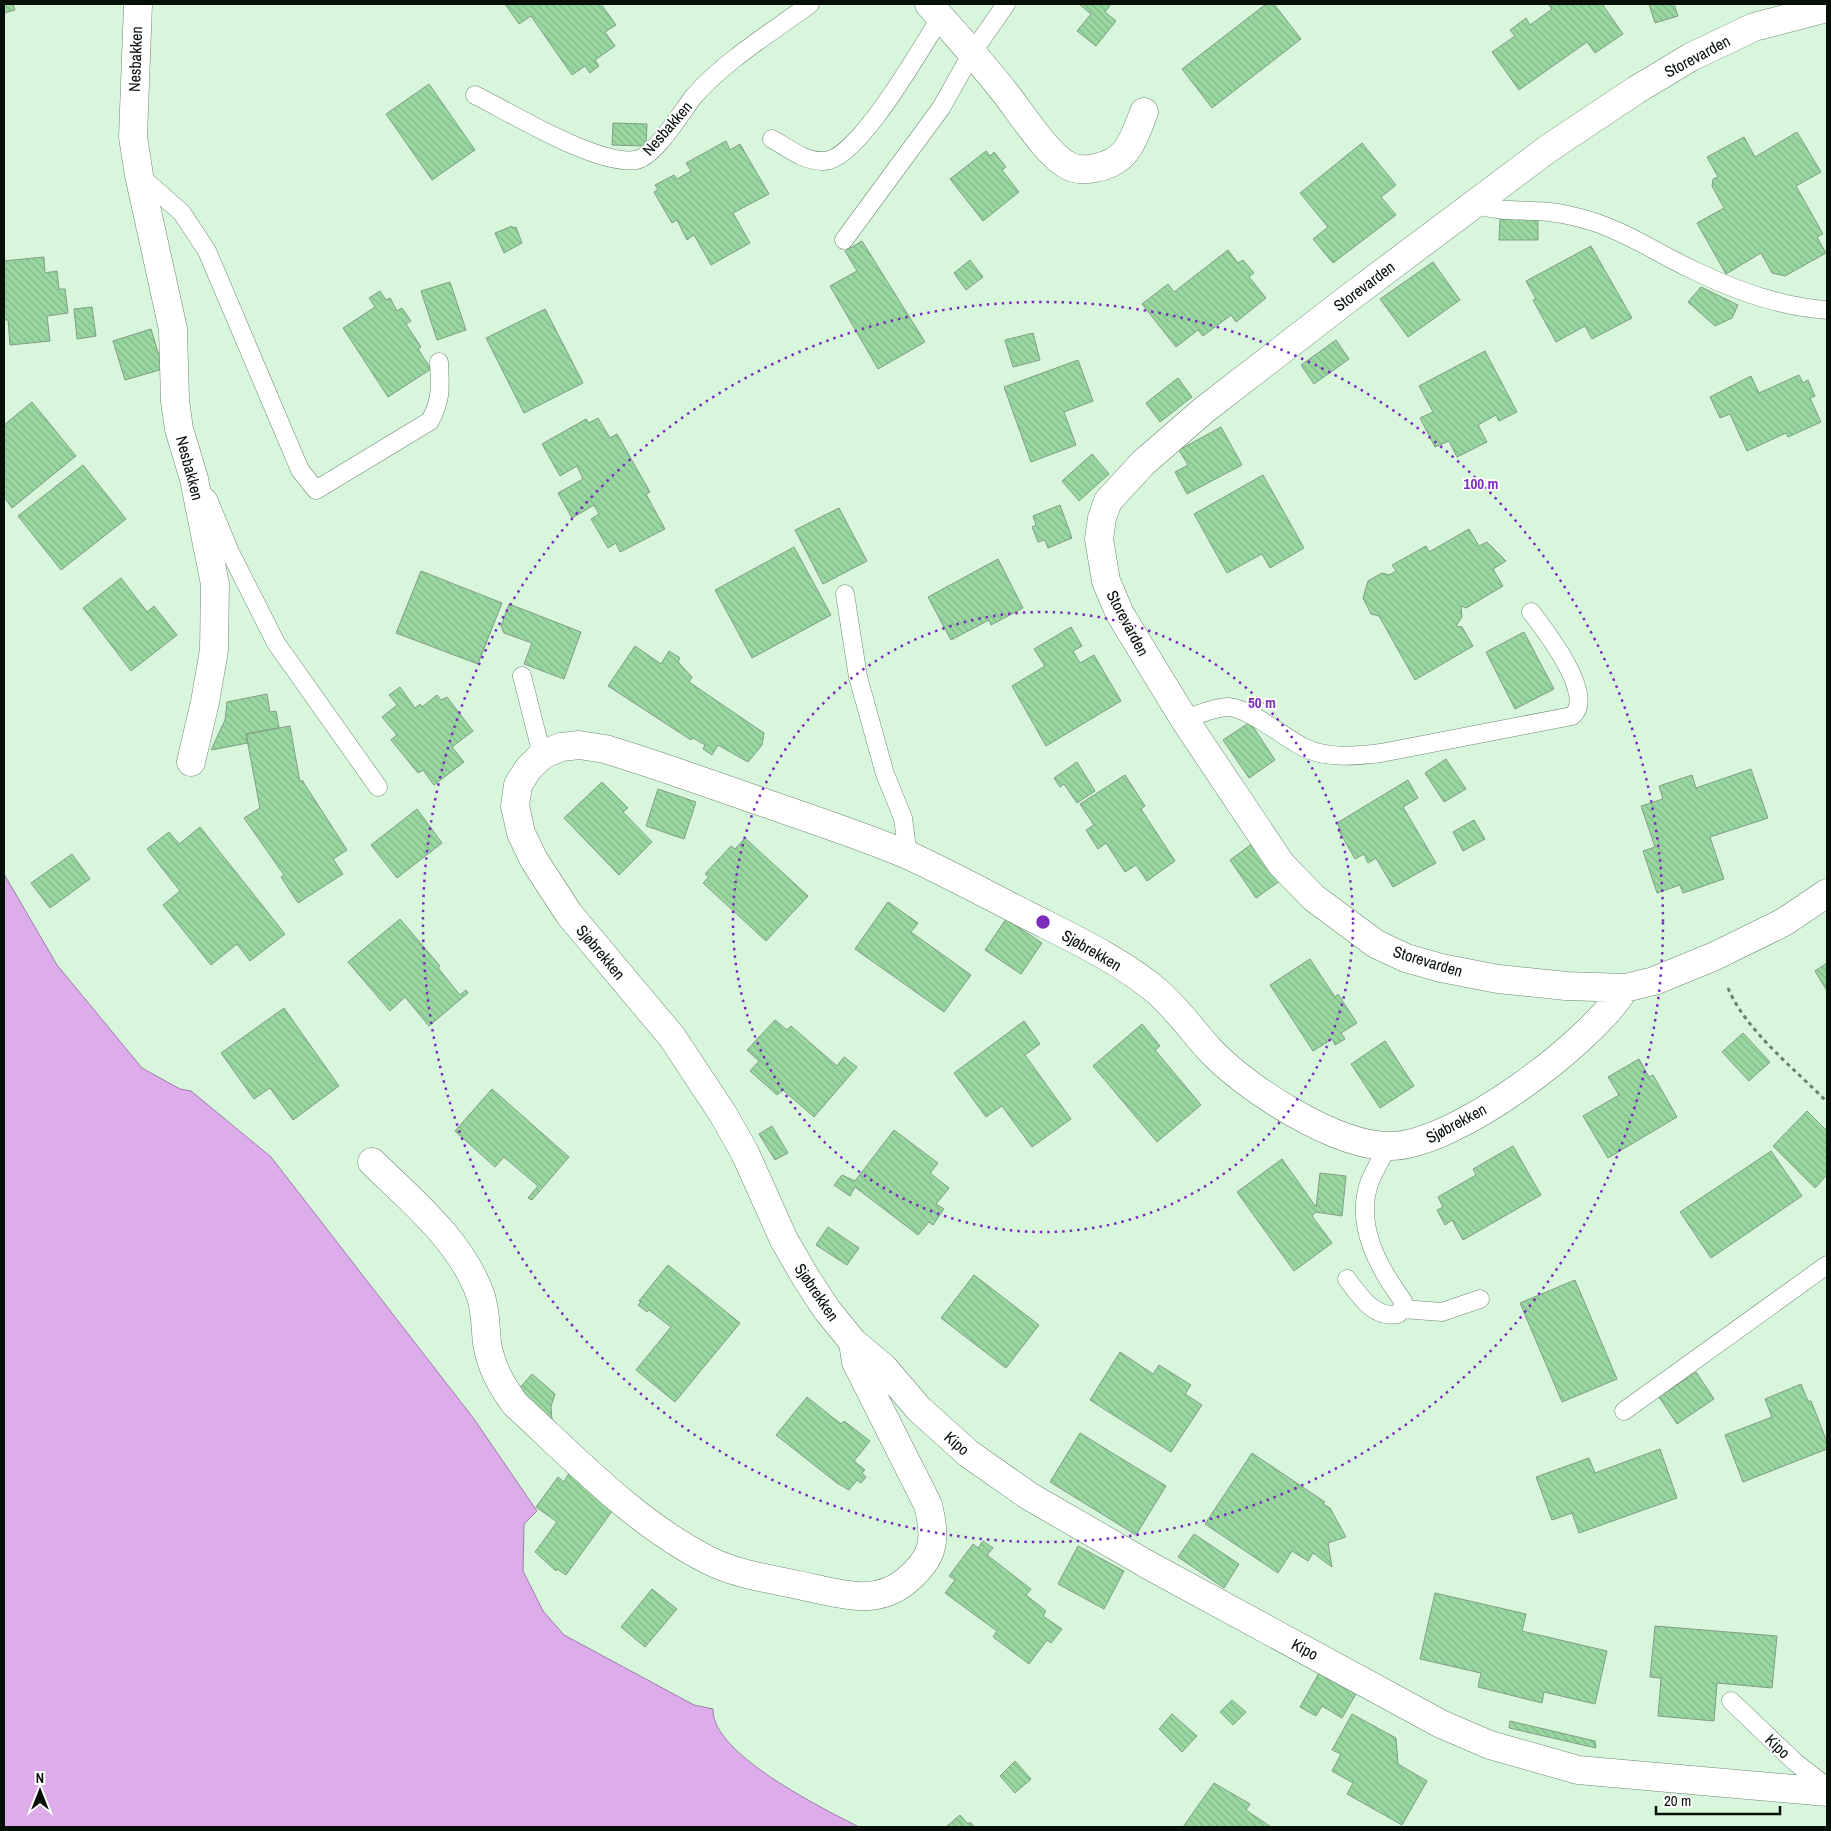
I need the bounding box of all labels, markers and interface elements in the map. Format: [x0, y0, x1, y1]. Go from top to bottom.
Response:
street label: Nesbakken [123, 26, 147, 92]
street label: Storevarden [1660, 30, 1734, 82]
street label: Nesbakken [637, 96, 697, 160]
street label: Storevarden [1329, 256, 1399, 316]
street label: Nesbakken [171, 433, 209, 503]
text: 100 m [1464, 473, 1498, 494]
street label: Storevarden [1102, 586, 1154, 660]
text: 50 m [1248, 692, 1276, 713]
centre of rings [1034, 913, 1052, 931]
street label: Sjøbrekken [571, 920, 631, 984]
street label: Sjøbrekken [1058, 924, 1126, 976]
street label: Storevarden [1391, 940, 1465, 982]
street label: Sjøbrekken [1422, 1098, 1490, 1148]
street label: Sjøbrekken [790, 1259, 844, 1325]
street label: Kipo [940, 1426, 974, 1460]
street label: Kipo [1288, 1633, 1322, 1665]
street label: Kipo [1761, 1729, 1795, 1763]
north arrow [15, 1766, 65, 1816]
text: N [36, 1769, 44, 1787]
scale bar [1656, 1784, 1780, 1816]
text: 20 m [1664, 1790, 1691, 1811]

